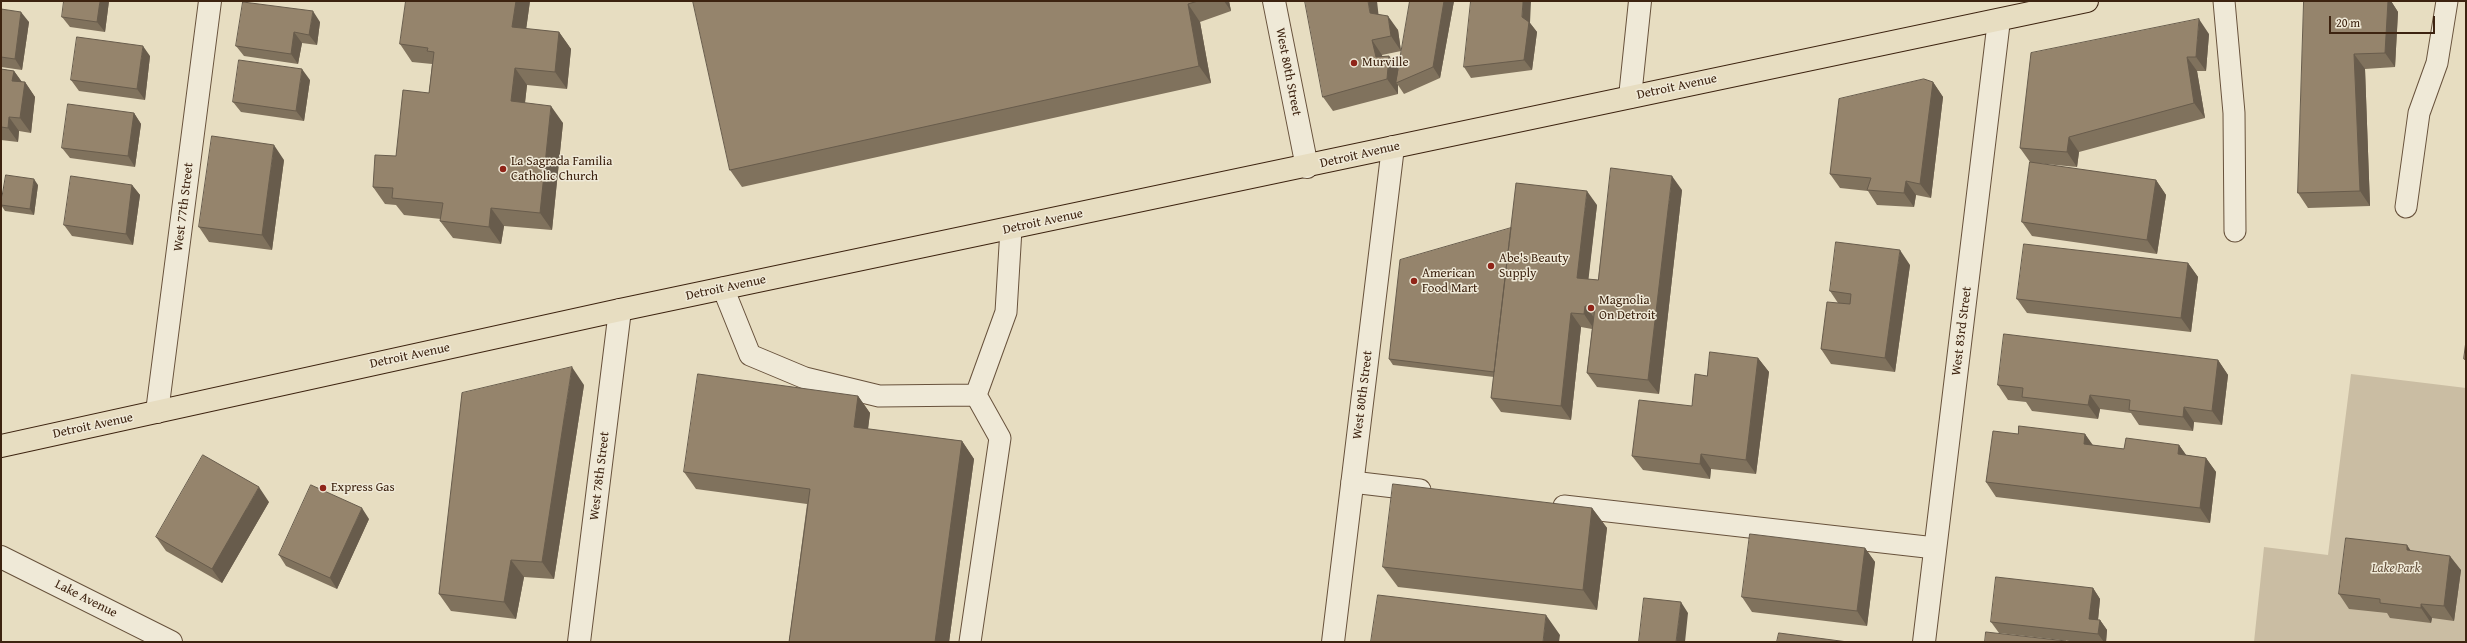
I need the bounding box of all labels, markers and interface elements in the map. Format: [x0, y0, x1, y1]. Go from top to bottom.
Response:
scale bar [2331, 8, 2437, 34]
text: 20 m [2336, 14, 2360, 31]
street label: West 80th Street [1272, 27, 1304, 117]
place label: Murville [1362, 55, 1409, 71]
marker: Murville [1349, 58, 1359, 68]
street label: Detroit Avenue [1636, 71, 1718, 103]
street label: Detroit Avenue [1319, 138, 1401, 172]
place label: La Sagrada Familia Catholic Church [511, 154, 612, 185]
street label: West 77th Street [171, 162, 197, 252]
marker: La Sagrada Familia Catholic Church [498, 164, 508, 174]
street label: Detroit Avenue [1002, 206, 1084, 238]
place label: Abe's Beauty Supply [1499, 251, 1569, 282]
marker: Abe's Beauty Supply [1486, 261, 1496, 271]
place label: American Food Mart [1422, 266, 1478, 297]
street label: Detroit Avenue [685, 272, 767, 304]
marker: American Food Mart [1409, 276, 1419, 286]
street label: West 83rd Street [1949, 286, 1975, 376]
place label: Magnolia On Detroit [1599, 293, 1656, 324]
marker: Magnolia On Detroit [1586, 303, 1596, 313]
street label: Detroit Avenue [369, 340, 451, 372]
street label: West 80th Street [1350, 350, 1376, 440]
street label: Detroit Avenue [52, 410, 134, 442]
street label: West 78th Street [587, 431, 613, 521]
place label: Express Gas [331, 480, 395, 496]
marker: Express Gas [318, 483, 328, 493]
park label: Lake Park [2372, 561, 2420, 577]
street label: Lake Avenue [52, 577, 120, 621]

